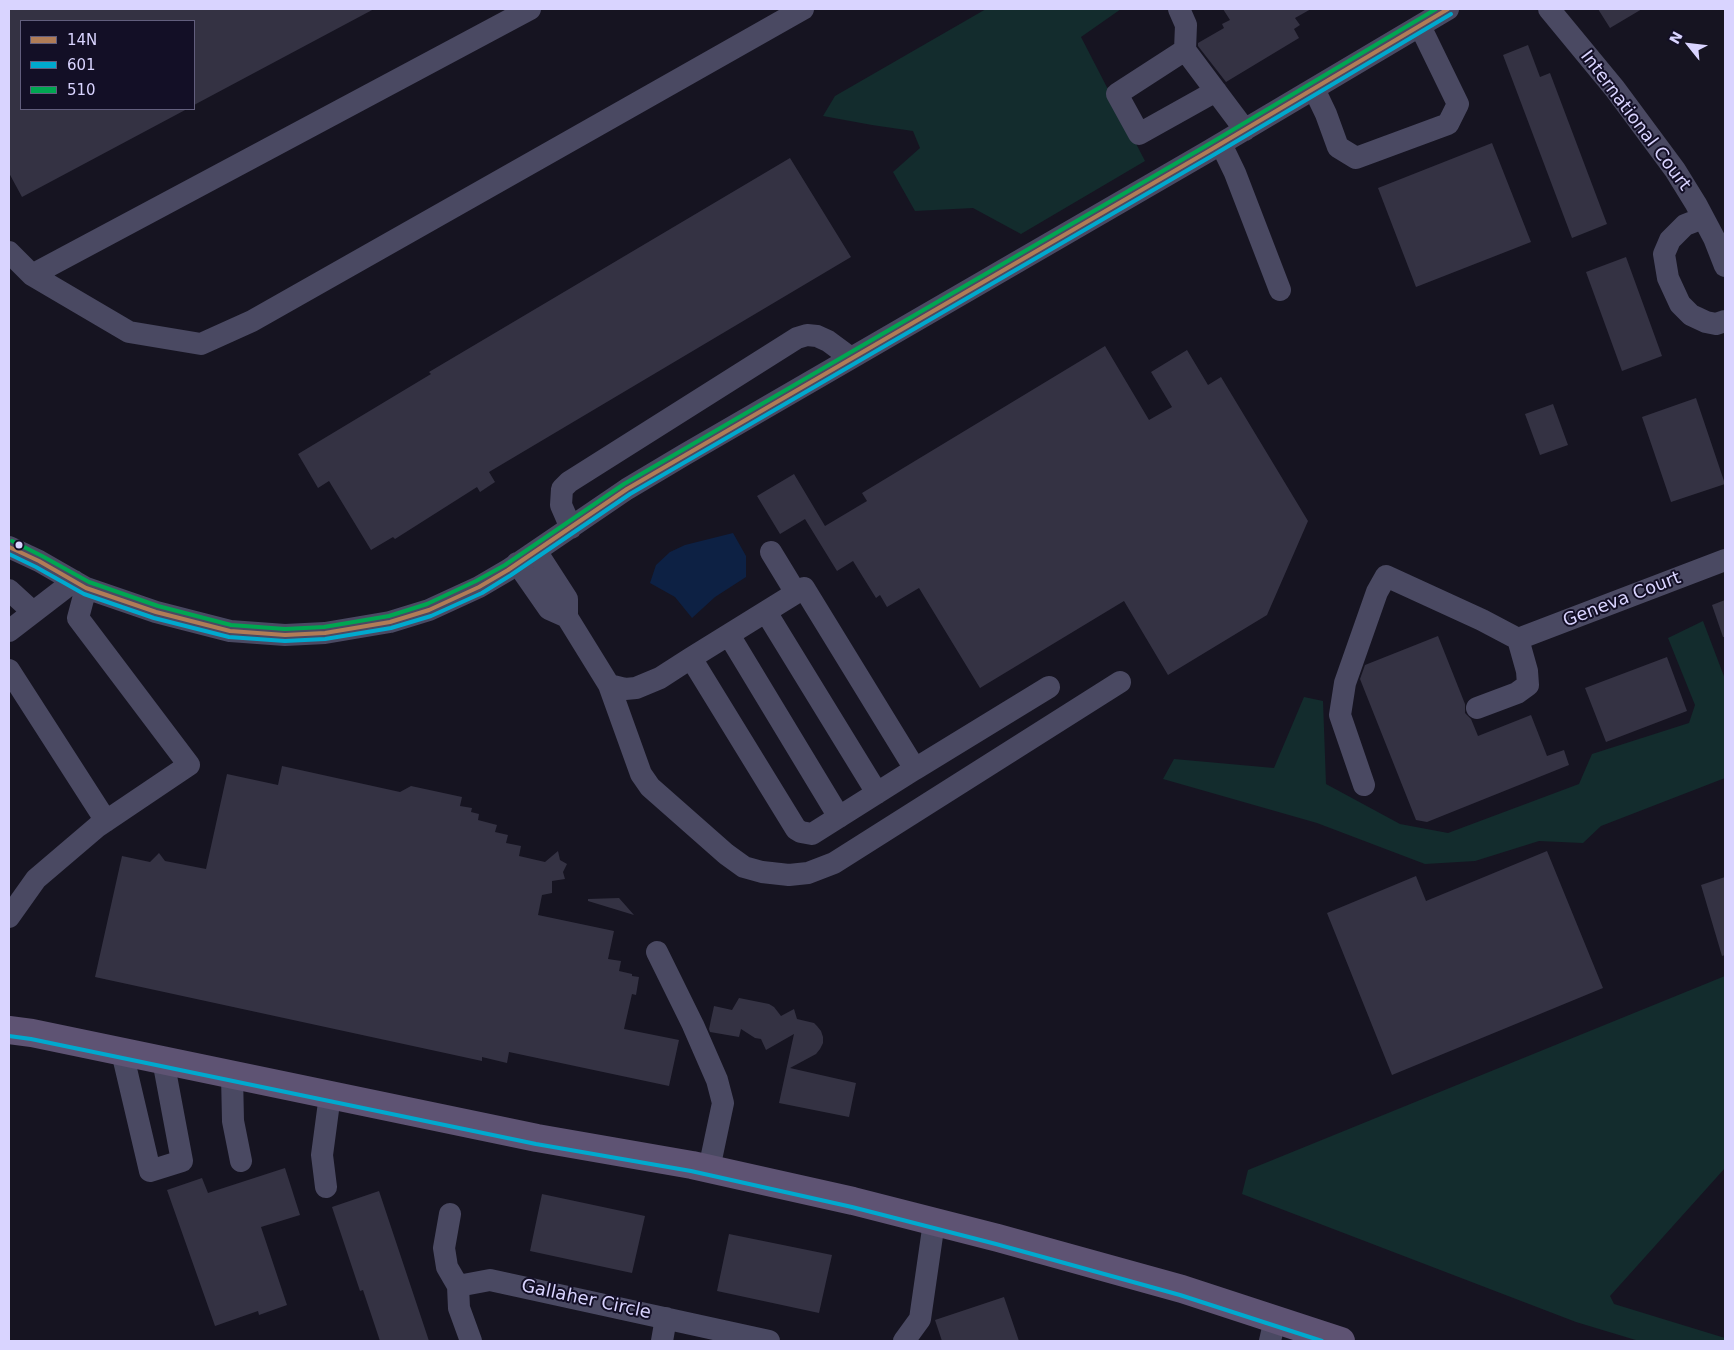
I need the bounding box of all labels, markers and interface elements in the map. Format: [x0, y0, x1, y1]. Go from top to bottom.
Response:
legend [20, 20, 195, 110]
north arrow [1664, 20, 1714, 70]
text: N [1666, 29, 1686, 47]
text: 14N [67, 31, 97, 49]
street label: International Court [1575, 47, 1695, 195]
text: 601 [67, 56, 96, 74]
text: 510 [67, 81, 96, 99]
unlabelled marker [14, 540, 24, 550]
street label: Geneva Court [1560, 568, 1684, 632]
street label: Gallaher Circle [519, 1276, 653, 1324]

